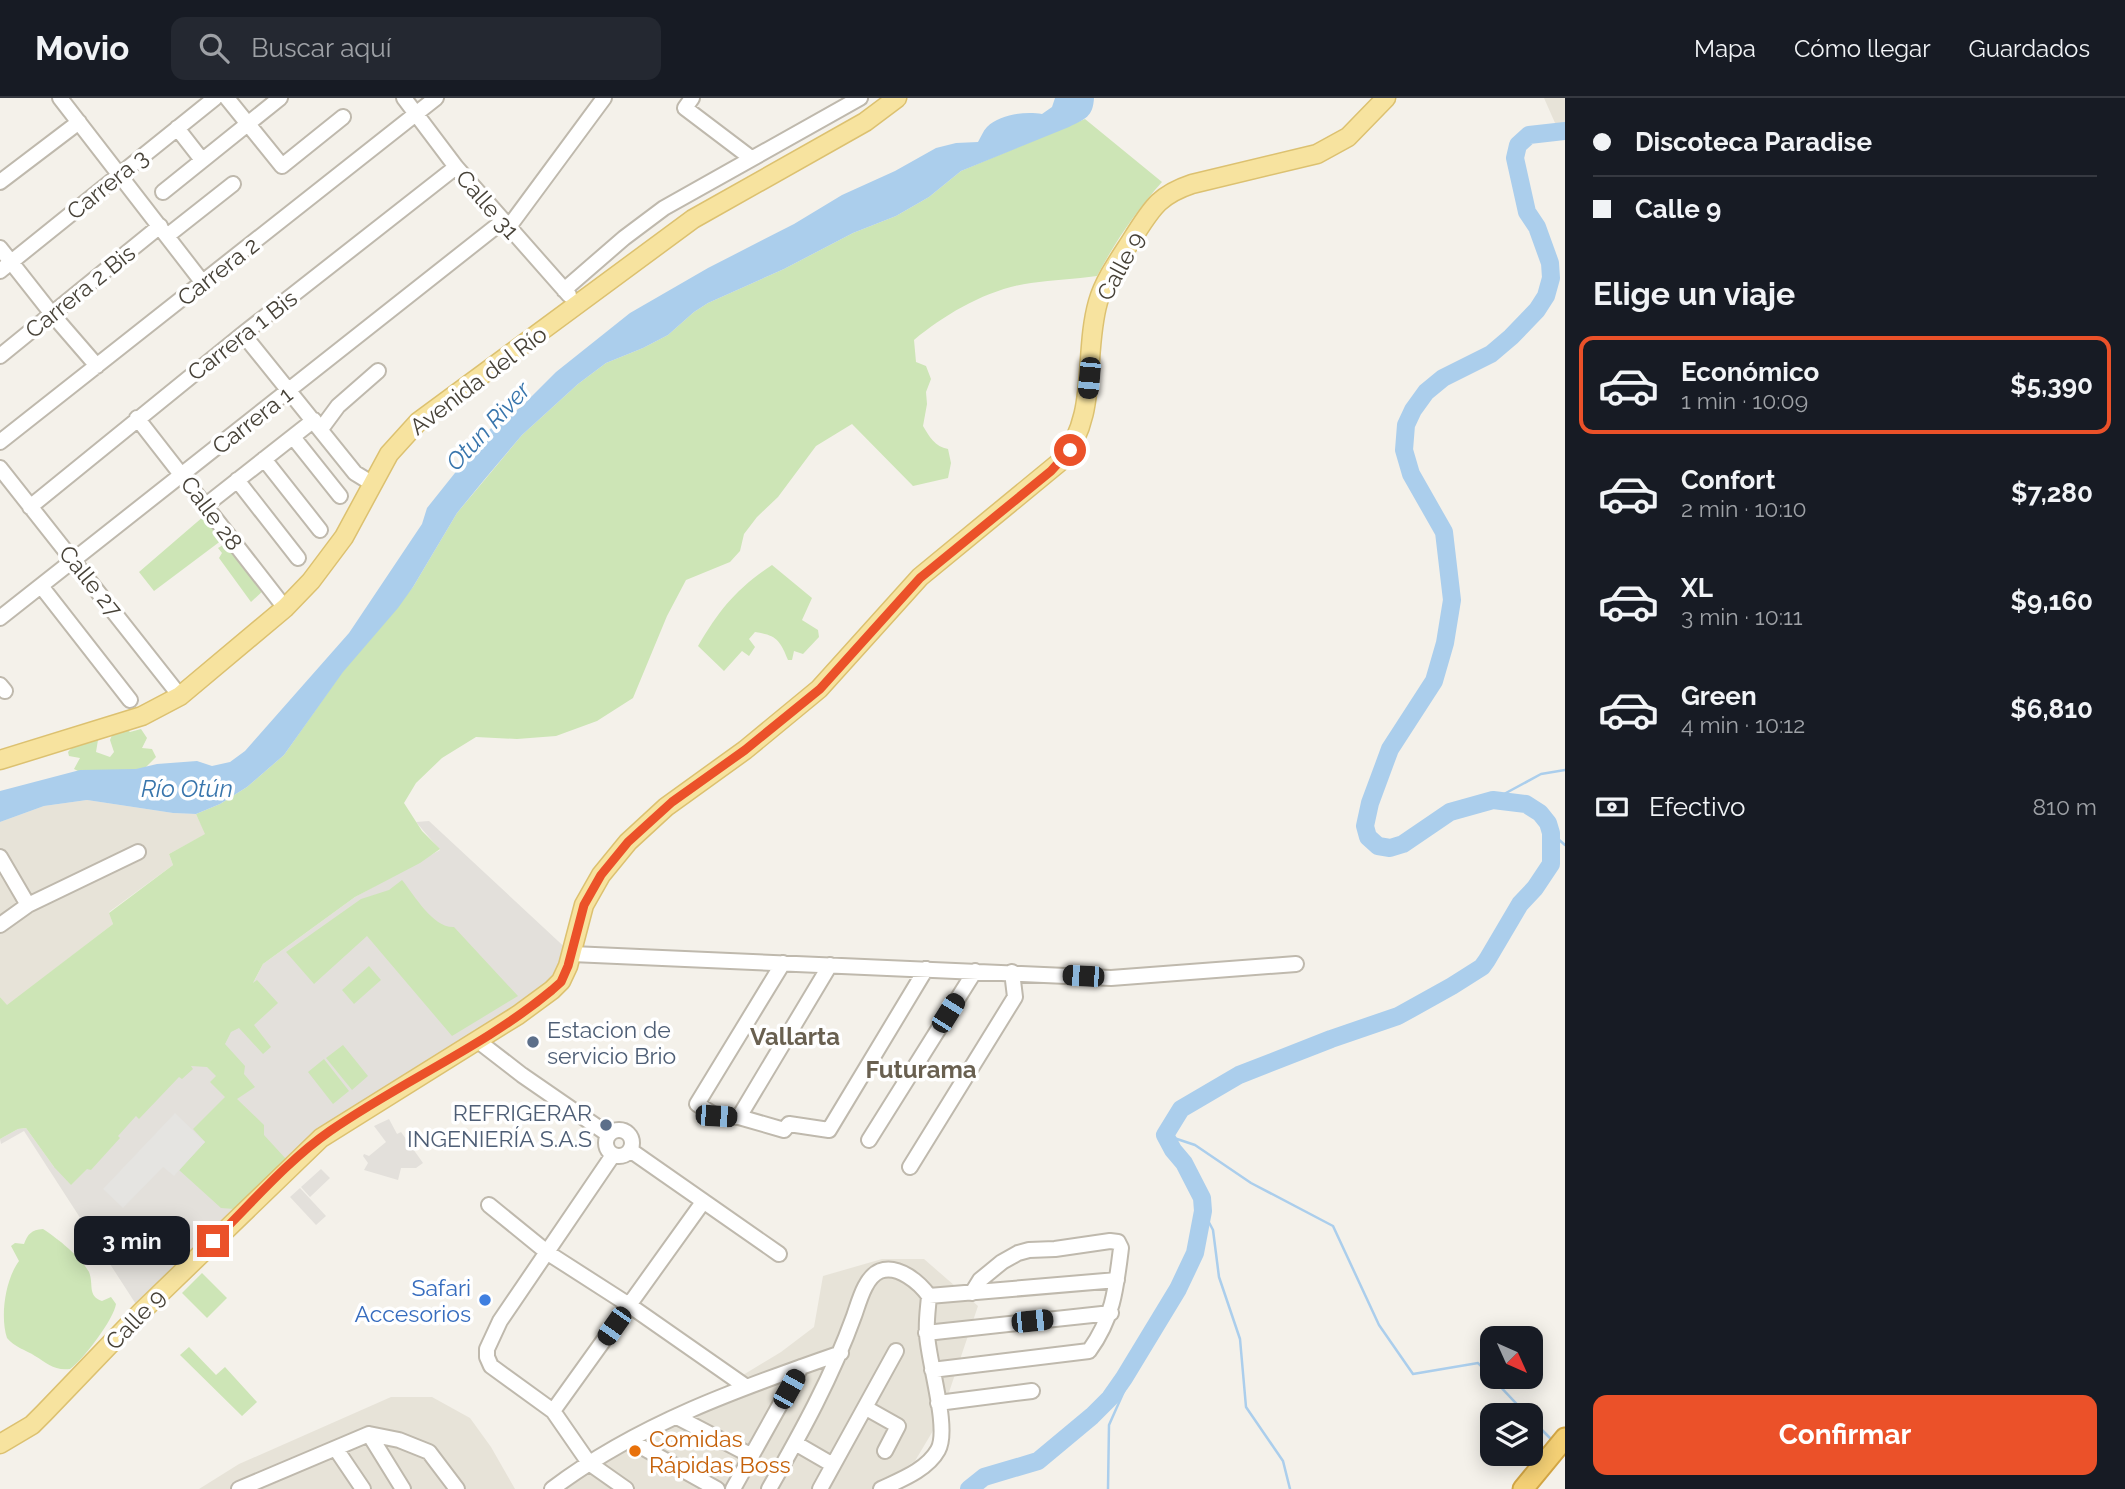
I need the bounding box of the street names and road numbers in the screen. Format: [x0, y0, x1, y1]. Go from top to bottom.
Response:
street label: Carrera 3 [61, 143, 153, 225]
street label: Calle 31 [451, 164, 525, 244]
street label: Calle 9 [1091, 227, 1149, 305]
street label: Carrera 2 [172, 231, 264, 311]
street label: Carrera 2 Bis [20, 239, 140, 343]
street label: Carrera 1 Bis [182, 284, 302, 386]
street label: Avenida del Río [404, 320, 552, 440]
street label: Carrera 1 [207, 380, 297, 460]
street label: Calle 28 [175, 471, 249, 555]
street label: Calle 27 [54, 540, 129, 623]
street label: Calle 9 [100, 1283, 170, 1355]

